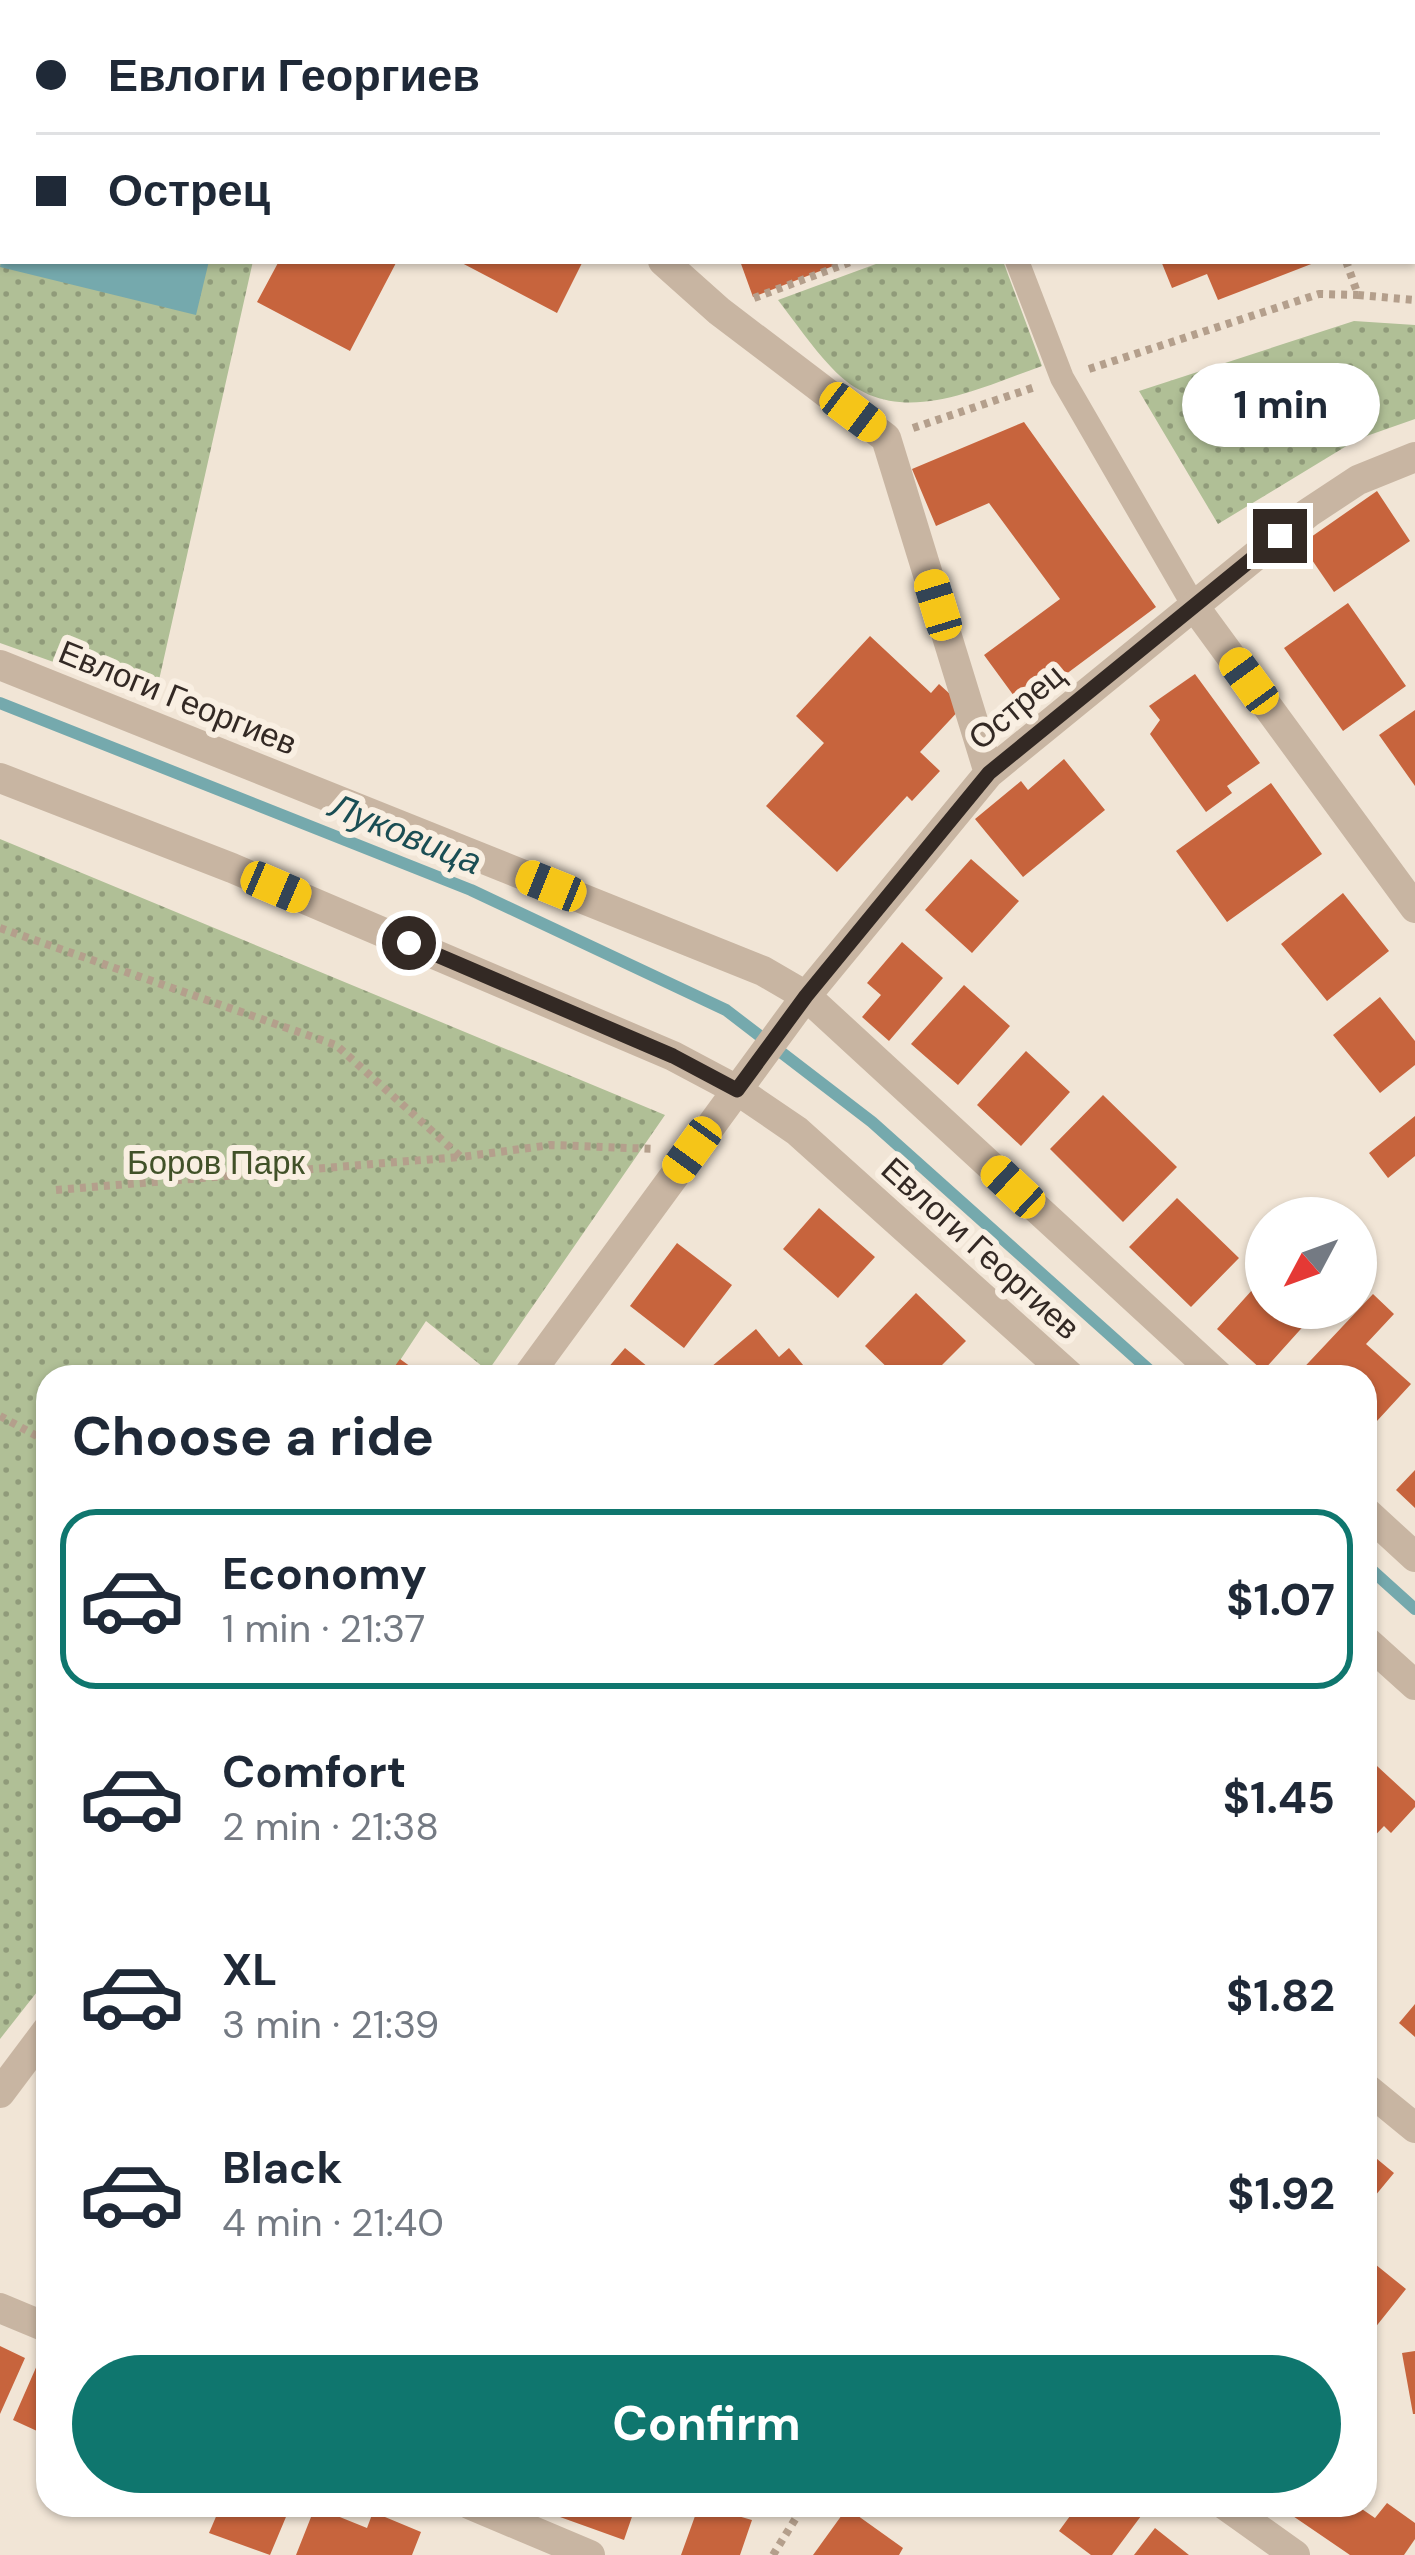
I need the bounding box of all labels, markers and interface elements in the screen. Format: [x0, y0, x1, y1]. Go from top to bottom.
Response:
text: Евлоги Георгиев [108, 46, 480, 105]
text: Острец [108, 161, 270, 220]
callout: 1 min [1181, 362, 1379, 446]
car [813, 376, 893, 448]
text: 1 min [1234, 379, 1328, 430]
route end [1253, 509, 1307, 563]
car [910, 565, 966, 645]
street label: Евлоги Георгиев [52, 630, 303, 765]
car [1213, 641, 1285, 721]
street label: Острец [959, 654, 1073, 759]
water label: Луковица [321, 781, 489, 885]
car [236, 856, 316, 918]
car [511, 856, 591, 916]
route start [382, 916, 436, 970]
car [656, 1110, 728, 1190]
park label: Боров Парк [127, 1141, 306, 1184]
street label: Евлоги Георгиев [872, 1148, 1089, 1349]
car [974, 1149, 1052, 1225]
north arrow [1245, 1197, 1377, 1329]
map controls [1245, 1197, 1377, 1329]
text: Choose a ride [72, 1401, 434, 1472]
text: Economy [222, 1544, 427, 1603]
icon: car [78, 1545, 186, 1653]
text: $1.07 [1226, 1570, 1335, 1629]
text: 1 min · 21:37 [222, 1603, 425, 1654]
text: Comfort [222, 1742, 406, 1801]
icon: car [78, 1743, 186, 1851]
text: $1.45 [1223, 1768, 1335, 1827]
text: 2 min · 21:38 [222, 1801, 439, 1852]
text: XL [222, 1940, 277, 1999]
icon: car [78, 1941, 186, 2049]
text: $1.82 [1226, 1966, 1335, 2025]
text: 3 min · 21:39 [222, 1999, 439, 2050]
text: Black [222, 2138, 342, 2197]
icon: car [78, 2139, 186, 2247]
text: $1.92 [1227, 2164, 1335, 2223]
text: 4 min · 21:40 [222, 2197, 444, 2248]
button: Confirm [72, 2355, 1341, 2493]

